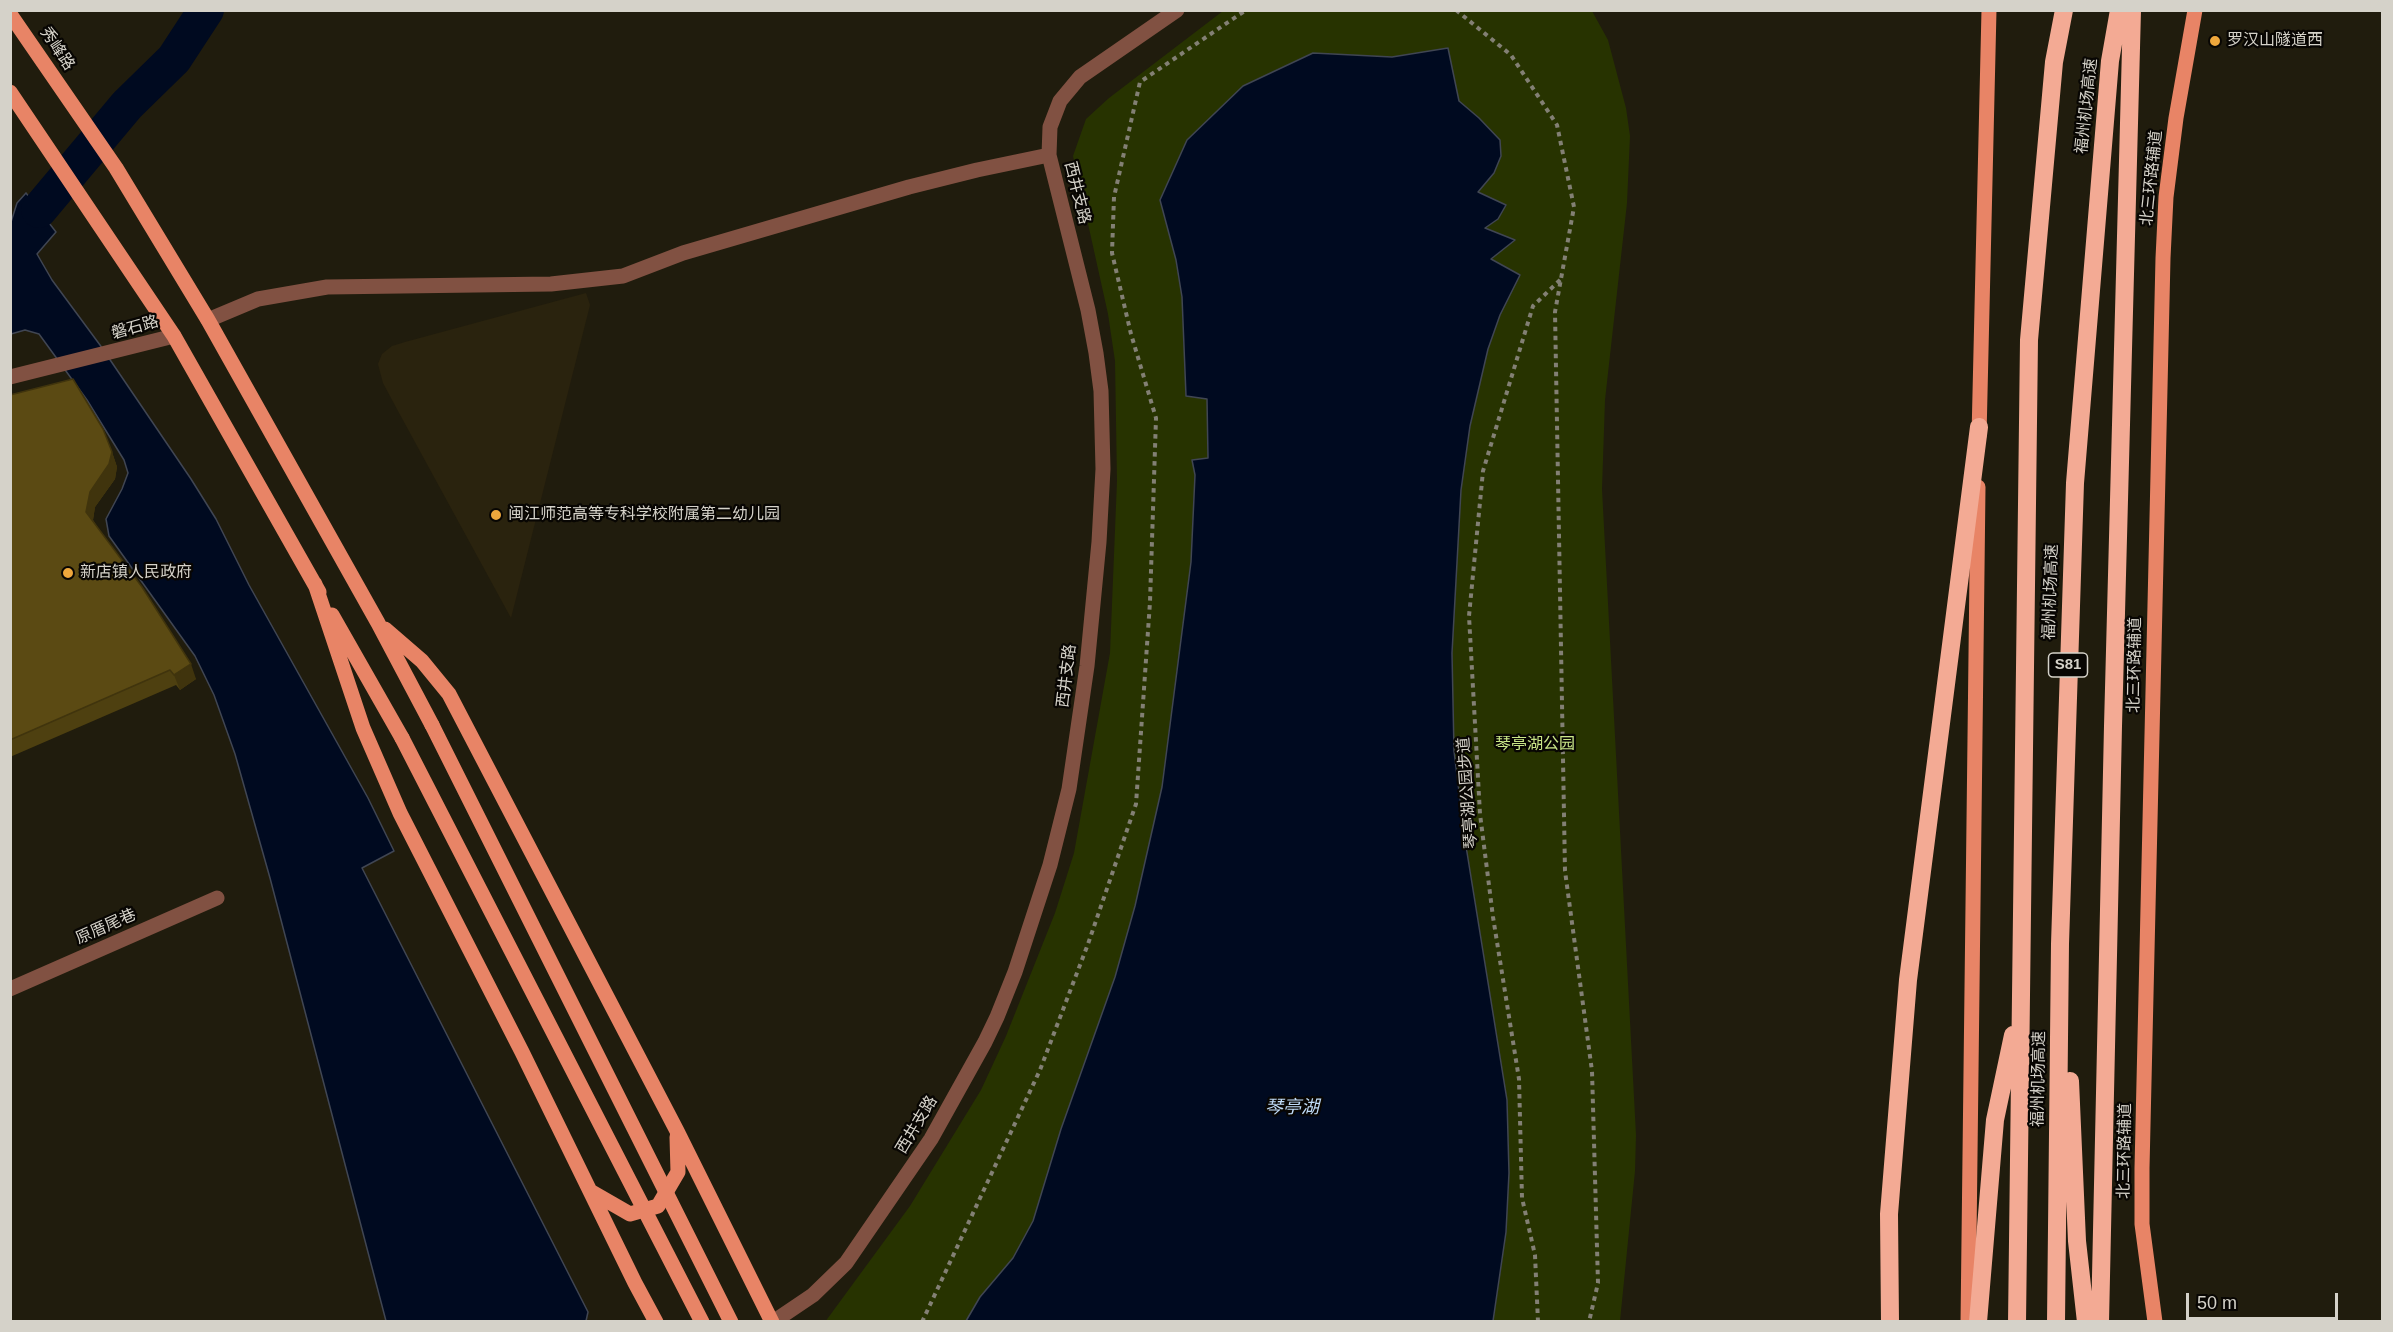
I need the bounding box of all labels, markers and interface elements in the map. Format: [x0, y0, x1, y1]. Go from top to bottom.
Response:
street label: 秀峰路 [36, 24, 78, 74]
place label: 罗汉山隧道西 [2227, 31, 2323, 51]
marker: 罗汉山隧道西 [2208, 34, 2222, 48]
street label: 福州机场高速 [2072, 57, 2102, 155]
street label: 北三环路辅道 [2137, 129, 2167, 227]
street label: 西井支路 [1060, 160, 1094, 226]
street label: 磐石路 [109, 312, 161, 344]
place label: 闽江师范高等专科学校附属第二幼儿园 [508, 505, 780, 525]
marker: 闽江师范高等专科学校附属第二幼儿园 [489, 508, 503, 522]
street label: 福州机场高速 [2040, 544, 2062, 640]
place label: 新店镇人民政府 [80, 563, 192, 583]
marker: 新店镇人民政府 [61, 566, 75, 580]
street label: 北三环路辅道 [2125, 617, 2145, 713]
street label: 西井支路 [1054, 643, 1080, 709]
road number: S81 [2048, 653, 2088, 677]
park label: 琴亭湖公园 [1495, 735, 1575, 755]
street label: 琴亭湖公园步道 [1455, 736, 1481, 850]
street label: 原厝尾巷 [73, 905, 139, 949]
street label: 福州机场高速 [2029, 1031, 2049, 1127]
street label: 西井支路 [892, 1093, 942, 1157]
water label: 琴亭湖 [1265, 1097, 1319, 1119]
street label: 北三环路辅道 [2115, 1103, 2135, 1199]
scale bar [2189, 1281, 2340, 1319]
text: 50 m [2197, 1293, 2237, 1313]

